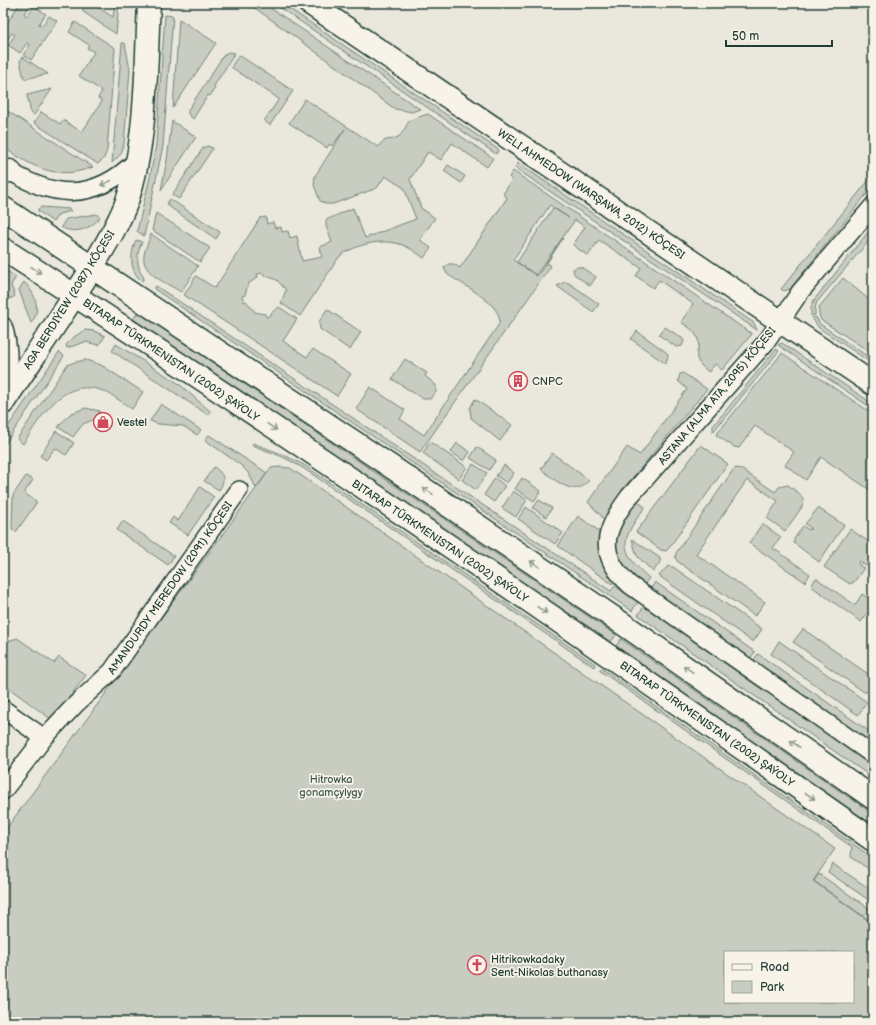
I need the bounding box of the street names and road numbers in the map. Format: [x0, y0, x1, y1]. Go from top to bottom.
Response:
street label: WELI AHMEDOW (WARŞAWA, 2012) KÖÇESI [495, 125, 688, 262]
street label: AGA BERDIÝEW (2087) KÖÇESI [20, 227, 118, 372]
street label: BITARAP TÜRKMENISTAN (2002) ŞAÝOLY [80, 295, 263, 424]
street label: ASTANA (ALMA ATA, 2095) KÖÇESI [655, 323, 779, 468]
street label: BITARAP TÜRKMENISTAN (2002) ŞAÝOLY [349, 476, 532, 605]
street label: AMANDURDY MEREDOW (2091) KÖÇESI [104, 498, 235, 677]
street label: BITARAP TÜRKMENISTAN (2002) ŞAÝOLY [617, 658, 798, 790]

